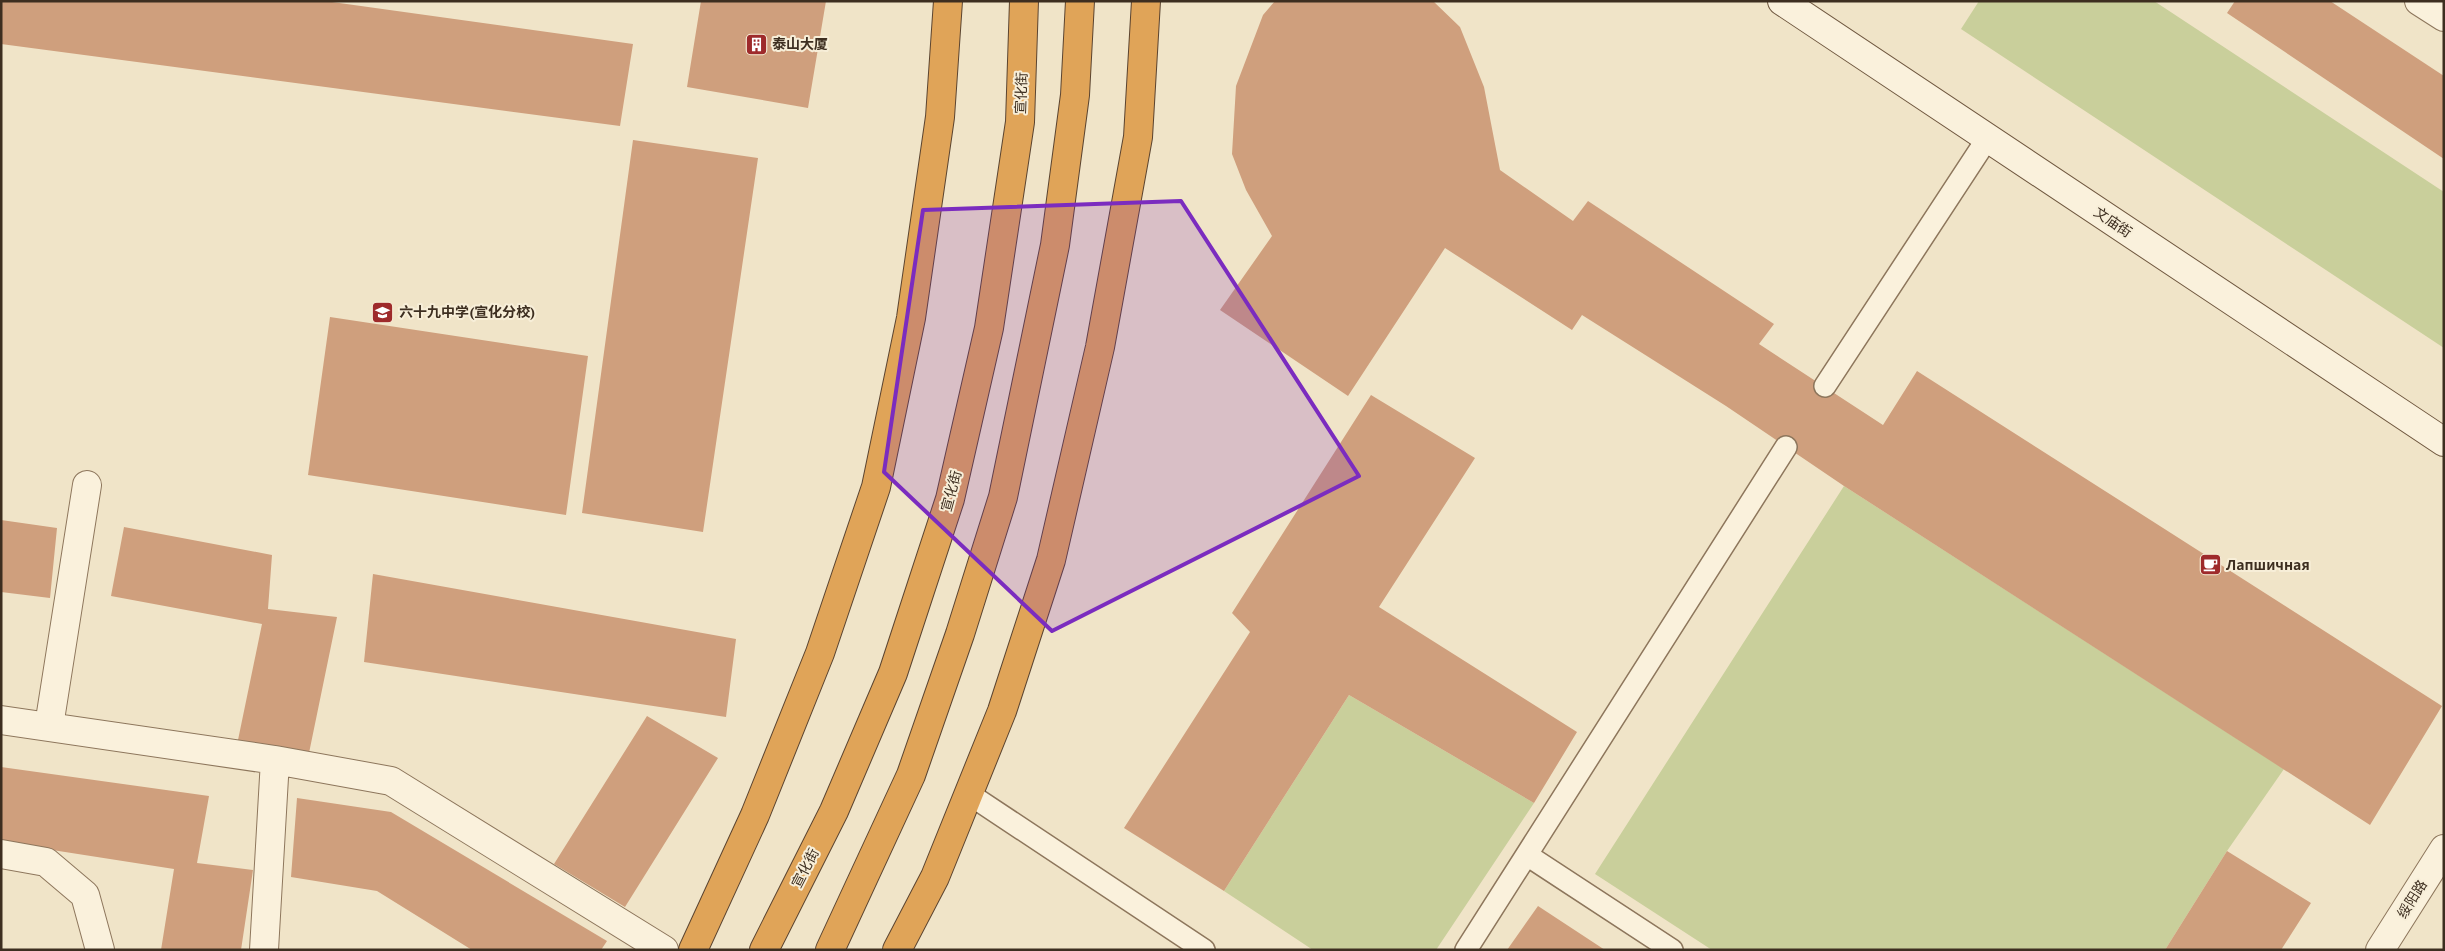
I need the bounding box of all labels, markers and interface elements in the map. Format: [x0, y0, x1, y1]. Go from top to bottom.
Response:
building icon: 泰山大厦 [744, 32, 768, 56]
place label: 泰山大厦 [772, 36, 828, 52]
street label: 宣化街 [1012, 72, 1030, 114]
street label: 文庙街 [2091, 204, 2135, 240]
school or university icon: 六十九中学(宣化分校) [371, 300, 395, 324]
place label: 六十九中学(宣化分校) [399, 304, 536, 321]
street label: 宣化街 [938, 469, 964, 513]
cafe icon: Лапшичная [2198, 553, 2222, 577]
place label: Лапшичная [2225, 557, 2310, 573]
street label: 宣化街 [788, 846, 822, 890]
street label: 绥阳路 [2394, 877, 2430, 921]

